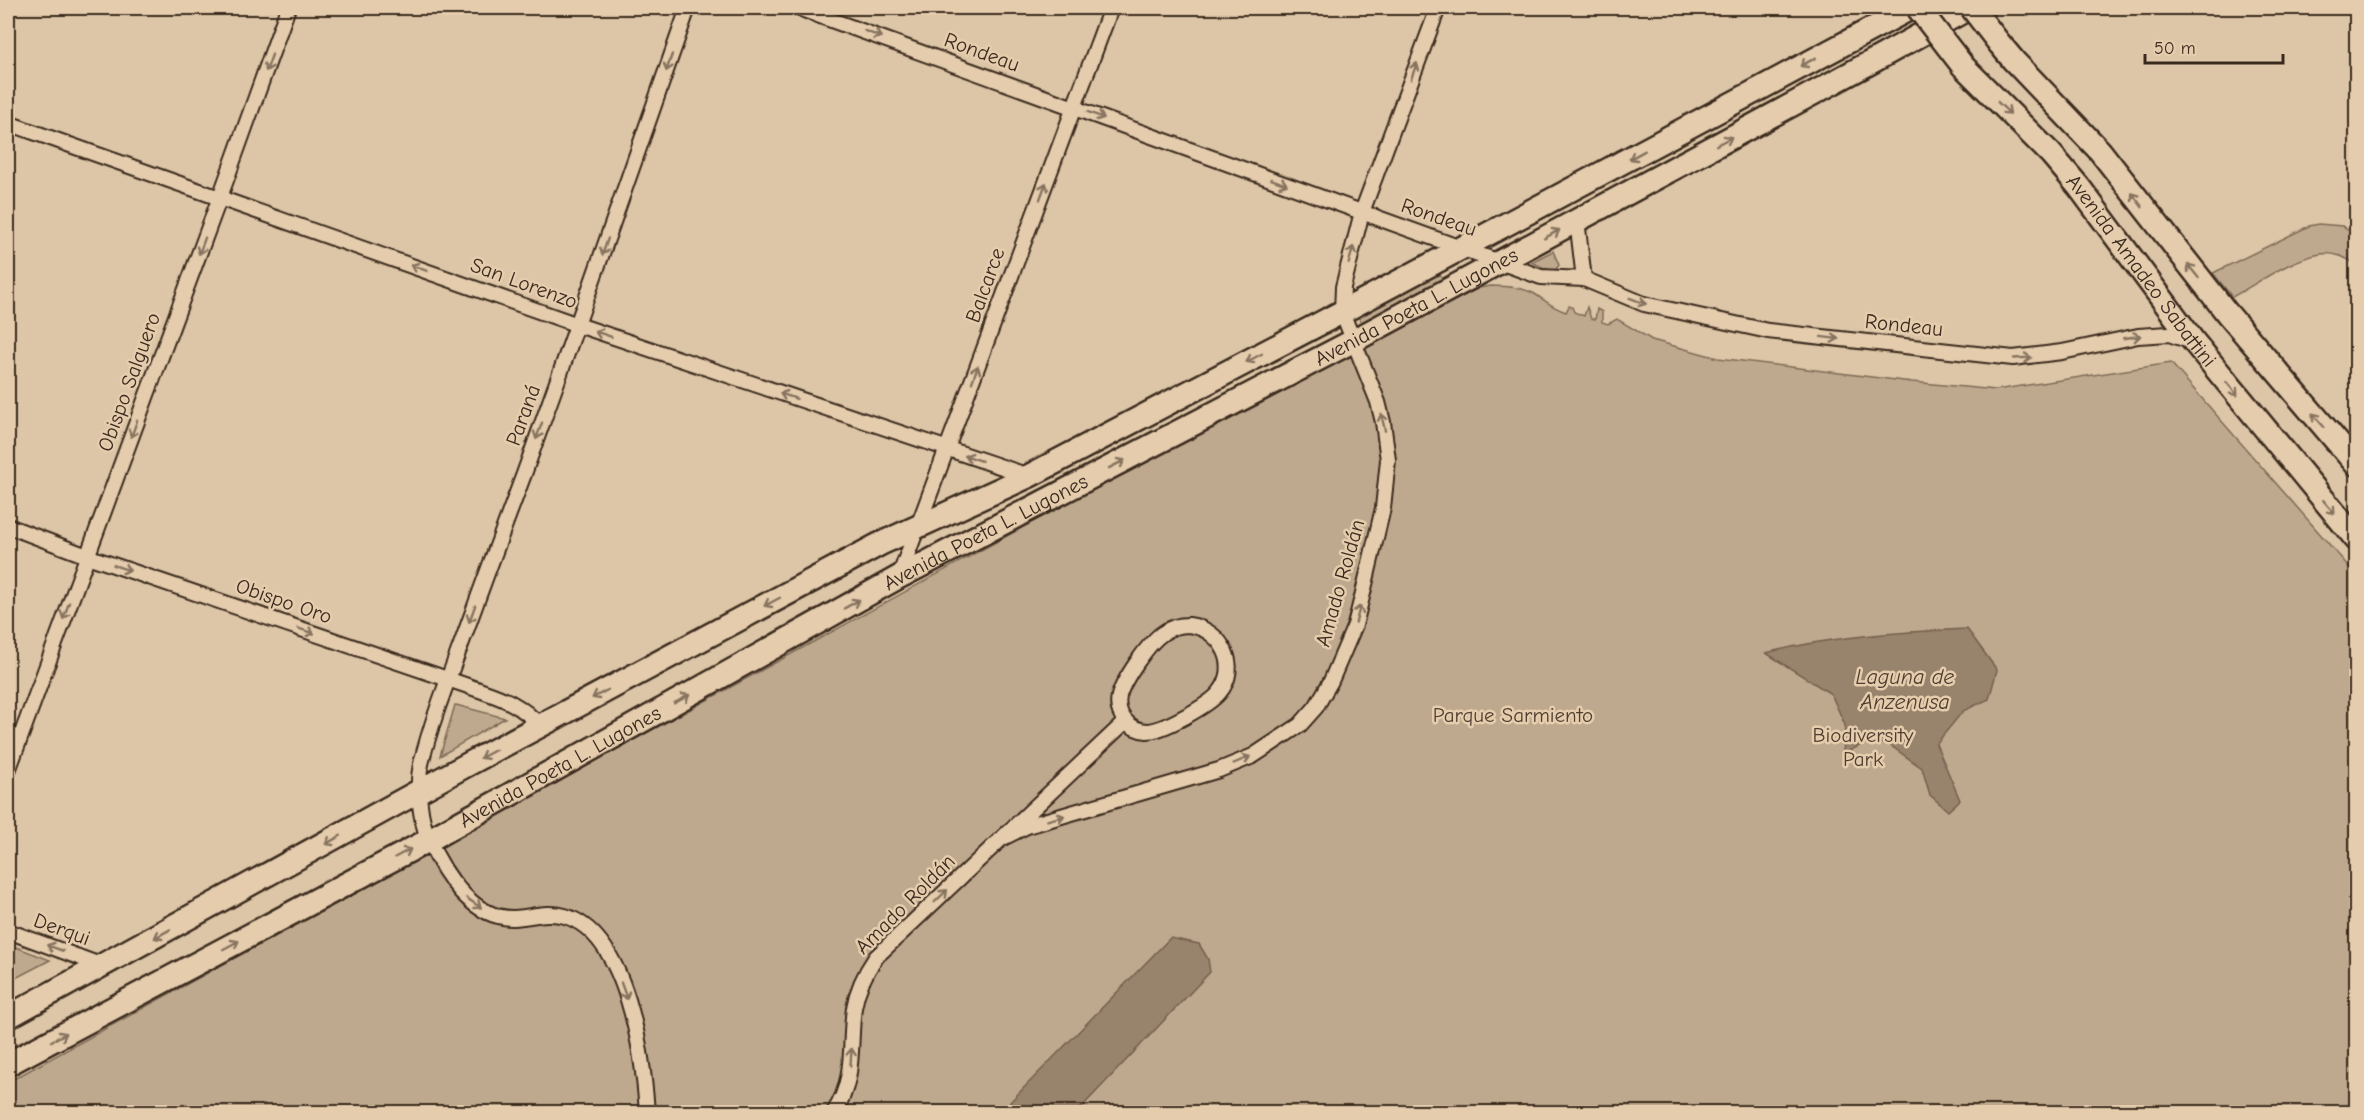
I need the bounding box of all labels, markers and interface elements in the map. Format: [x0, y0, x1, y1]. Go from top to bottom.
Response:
street label: Rondeau [941, 27, 1023, 77]
scale bar [2145, 27, 2283, 65]
one-way arrow [863, 30, 882, 41]
text: 50 m [2154, 38, 2196, 59]
one-way arrow [262, 53, 273, 71]
one-way arrow [662, 53, 673, 72]
one-way arrow [1800, 56, 1817, 68]
one-way arrow [1410, 62, 1421, 81]
one-way arrow [1996, 100, 2011, 115]
one-way arrow [1086, 110, 1104, 121]
one-way arrow [1715, 135, 1732, 147]
one-way arrow [1628, 150, 1646, 161]
street label: Avenida Amadeo Sabattini [2061, 169, 2221, 372]
one-way arrow [1269, 177, 1288, 188]
one-way arrow [1038, 182, 1049, 201]
one-way arrow [2131, 192, 2144, 208]
street label: Rondeau [1398, 193, 1480, 241]
one-way arrow [1543, 227, 1560, 239]
one-way arrow [196, 236, 207, 255]
one-way arrow [599, 237, 610, 256]
street label: Avenida Poeta L. Lugones [1310, 243, 1522, 371]
street label: Balcarce [960, 244, 1010, 326]
one-way arrow [1346, 246, 1357, 265]
street label: San Lorenzo [467, 253, 581, 313]
one-way arrow [411, 262, 429, 273]
one-way arrow [2186, 263, 2199, 279]
one-way arrow [1629, 296, 1647, 307]
street label: Obispo Salguero [93, 309, 165, 455]
street label: Rondeau [1864, 309, 1944, 341]
one-way arrow [594, 327, 613, 338]
one-way arrow [2122, 331, 2142, 342]
one-way arrow [1819, 333, 1839, 344]
one-way arrow [2013, 352, 2033, 363]
one-way arrow [1245, 353, 1263, 364]
one-way arrow [970, 365, 981, 383]
street label: Paraná [501, 381, 545, 449]
one-way arrow [2225, 381, 2239, 396]
one-way arrow [779, 389, 798, 400]
one-way arrow [2312, 412, 2325, 428]
one-way arrow [1377, 413, 1388, 432]
one-way arrow [128, 419, 139, 438]
one-way arrow [533, 421, 544, 440]
one-way arrow [964, 451, 983, 462]
one-way arrow [1108, 458, 1126, 469]
street label: Avenida Poeta L. Lugones [879, 469, 1092, 595]
one-way arrow [2322, 499, 2336, 514]
street label: Amado Roldán [1310, 517, 1370, 649]
one-way arrow [112, 563, 131, 574]
street label: Obispo Oro [233, 573, 335, 629]
one-way arrow [764, 596, 781, 608]
one-way arrow [843, 598, 860, 610]
one-way arrow [60, 602, 71, 620]
one-way arrow [466, 604, 477, 623]
one-way arrow [1353, 604, 1364, 623]
one-way arrow [296, 626, 315, 637]
water label: Laguna de Anzenusa [1856, 664, 1954, 715]
one-way arrow [592, 688, 609, 700]
one-way arrow [673, 692, 690, 704]
street label: Avenida Poeta L. Lugones [455, 701, 665, 833]
park label: Parque Sarmiento [1433, 703, 1593, 727]
park label: Biodiversity Park [1813, 723, 1914, 771]
one-way arrow [480, 748, 497, 760]
one-way arrow [1232, 754, 1251, 765]
one-way arrow [1046, 811, 1065, 823]
one-way arrow [325, 834, 342, 846]
one-way arrow [394, 847, 411, 859]
street label: Amado Roldán [850, 849, 960, 959]
one-way arrow [934, 888, 949, 903]
one-way arrow [466, 897, 483, 910]
street label: Derqui [31, 908, 93, 950]
one-way arrow [154, 928, 171, 940]
one-way arrow [222, 939, 239, 951]
one-way arrow [46, 942, 65, 953]
one-way arrow [619, 982, 630, 1000]
one-way arrow [50, 1031, 67, 1043]
one-way arrow [846, 1048, 857, 1068]

